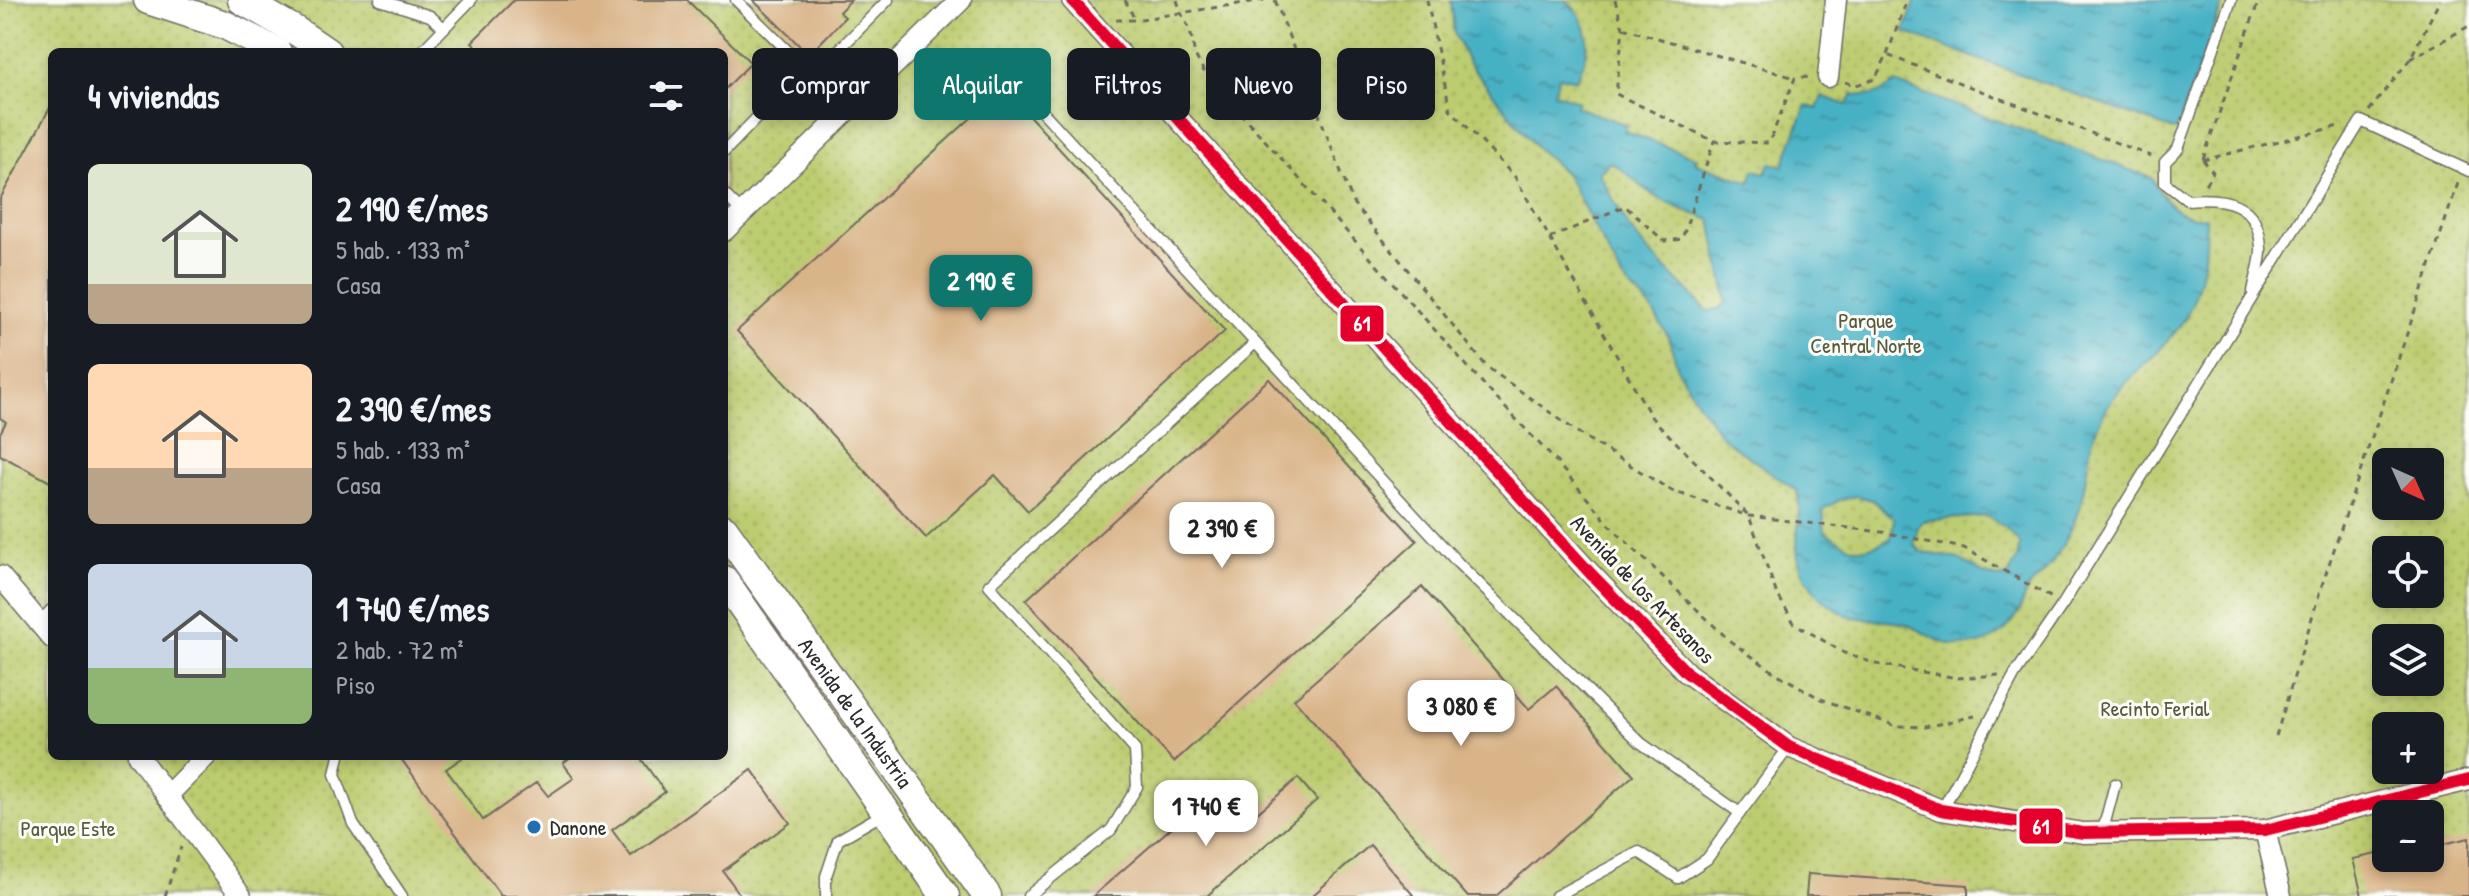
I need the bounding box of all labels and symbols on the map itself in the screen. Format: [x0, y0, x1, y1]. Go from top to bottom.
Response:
pin: 2 190 € [907, 255, 1055, 323]
line badge: 61 [1339, 304, 1385, 343]
park label: Parque Central Norte [1810, 305, 1922, 360]
text: 61 [1354, 308, 1370, 338]
north arrow [2372, 448, 2444, 520]
pin: 2 390 € [1148, 502, 1296, 570]
street label: Avenida de los Artesanos [1564, 508, 1722, 670]
street label: Avenida de la Industria [792, 632, 920, 794]
pin: 3 080 € [1387, 680, 1535, 748]
park label: Recinto Ferial [2101, 693, 2209, 723]
pin: 1 740 € [1132, 780, 1280, 848]
line badge: 61 [2018, 807, 2064, 845]
text: 61 [2033, 811, 2049, 841]
place label: Danone [550, 812, 607, 842]
park label: Parque Este [21, 813, 116, 843]
marker: Danone [525, 818, 543, 836]

